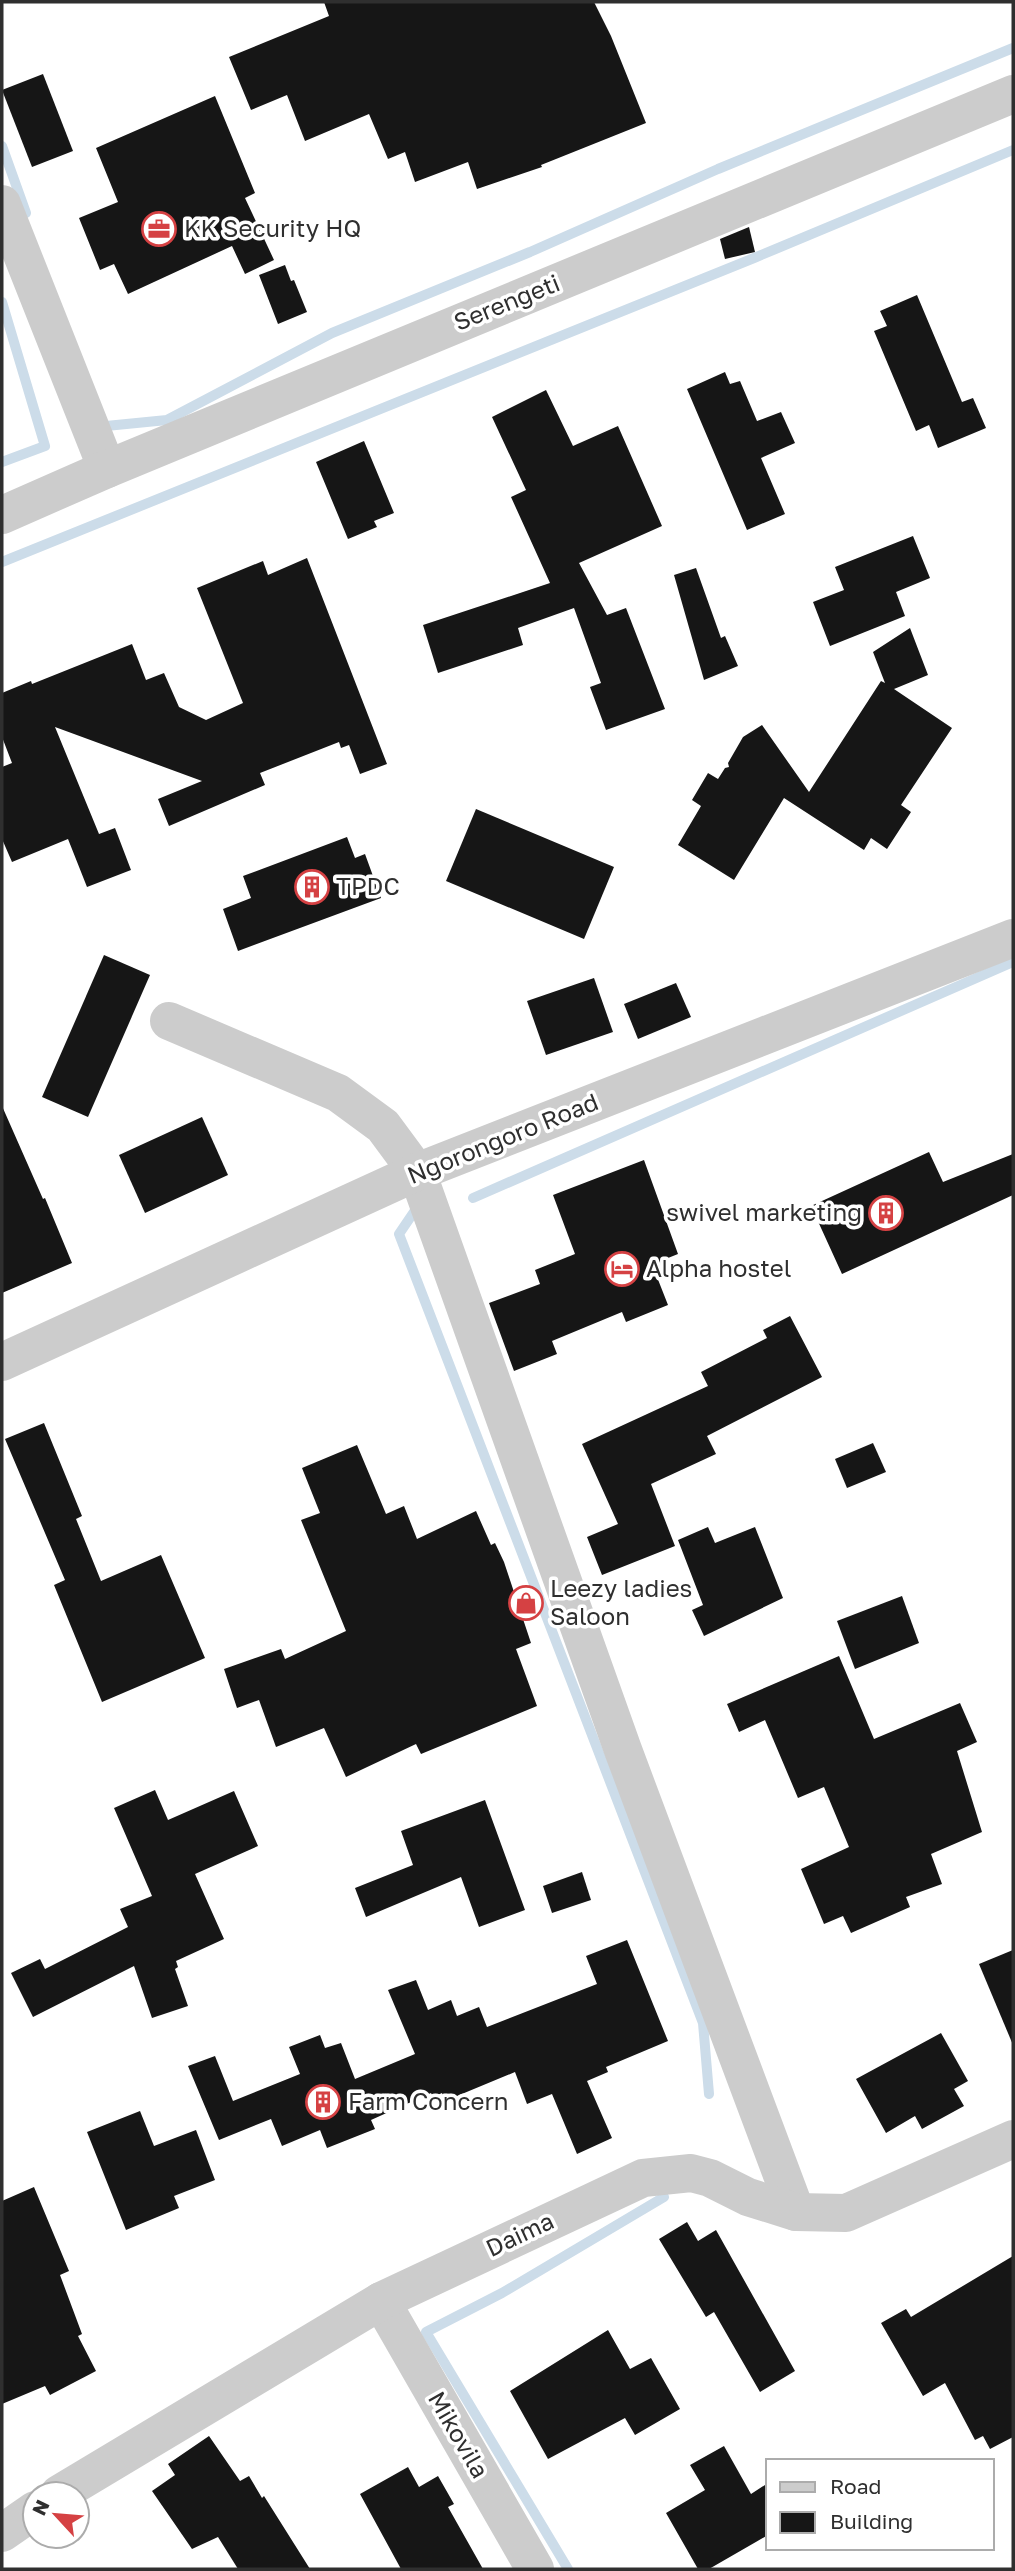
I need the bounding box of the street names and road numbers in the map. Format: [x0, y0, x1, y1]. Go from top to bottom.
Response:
street label: Serengeti [449, 267, 564, 336]
street label: Ngorongoro Road [403, 1086, 602, 1189]
street label: Daima [481, 2205, 558, 2262]
street label: Mikovila [423, 2386, 496, 2483]

